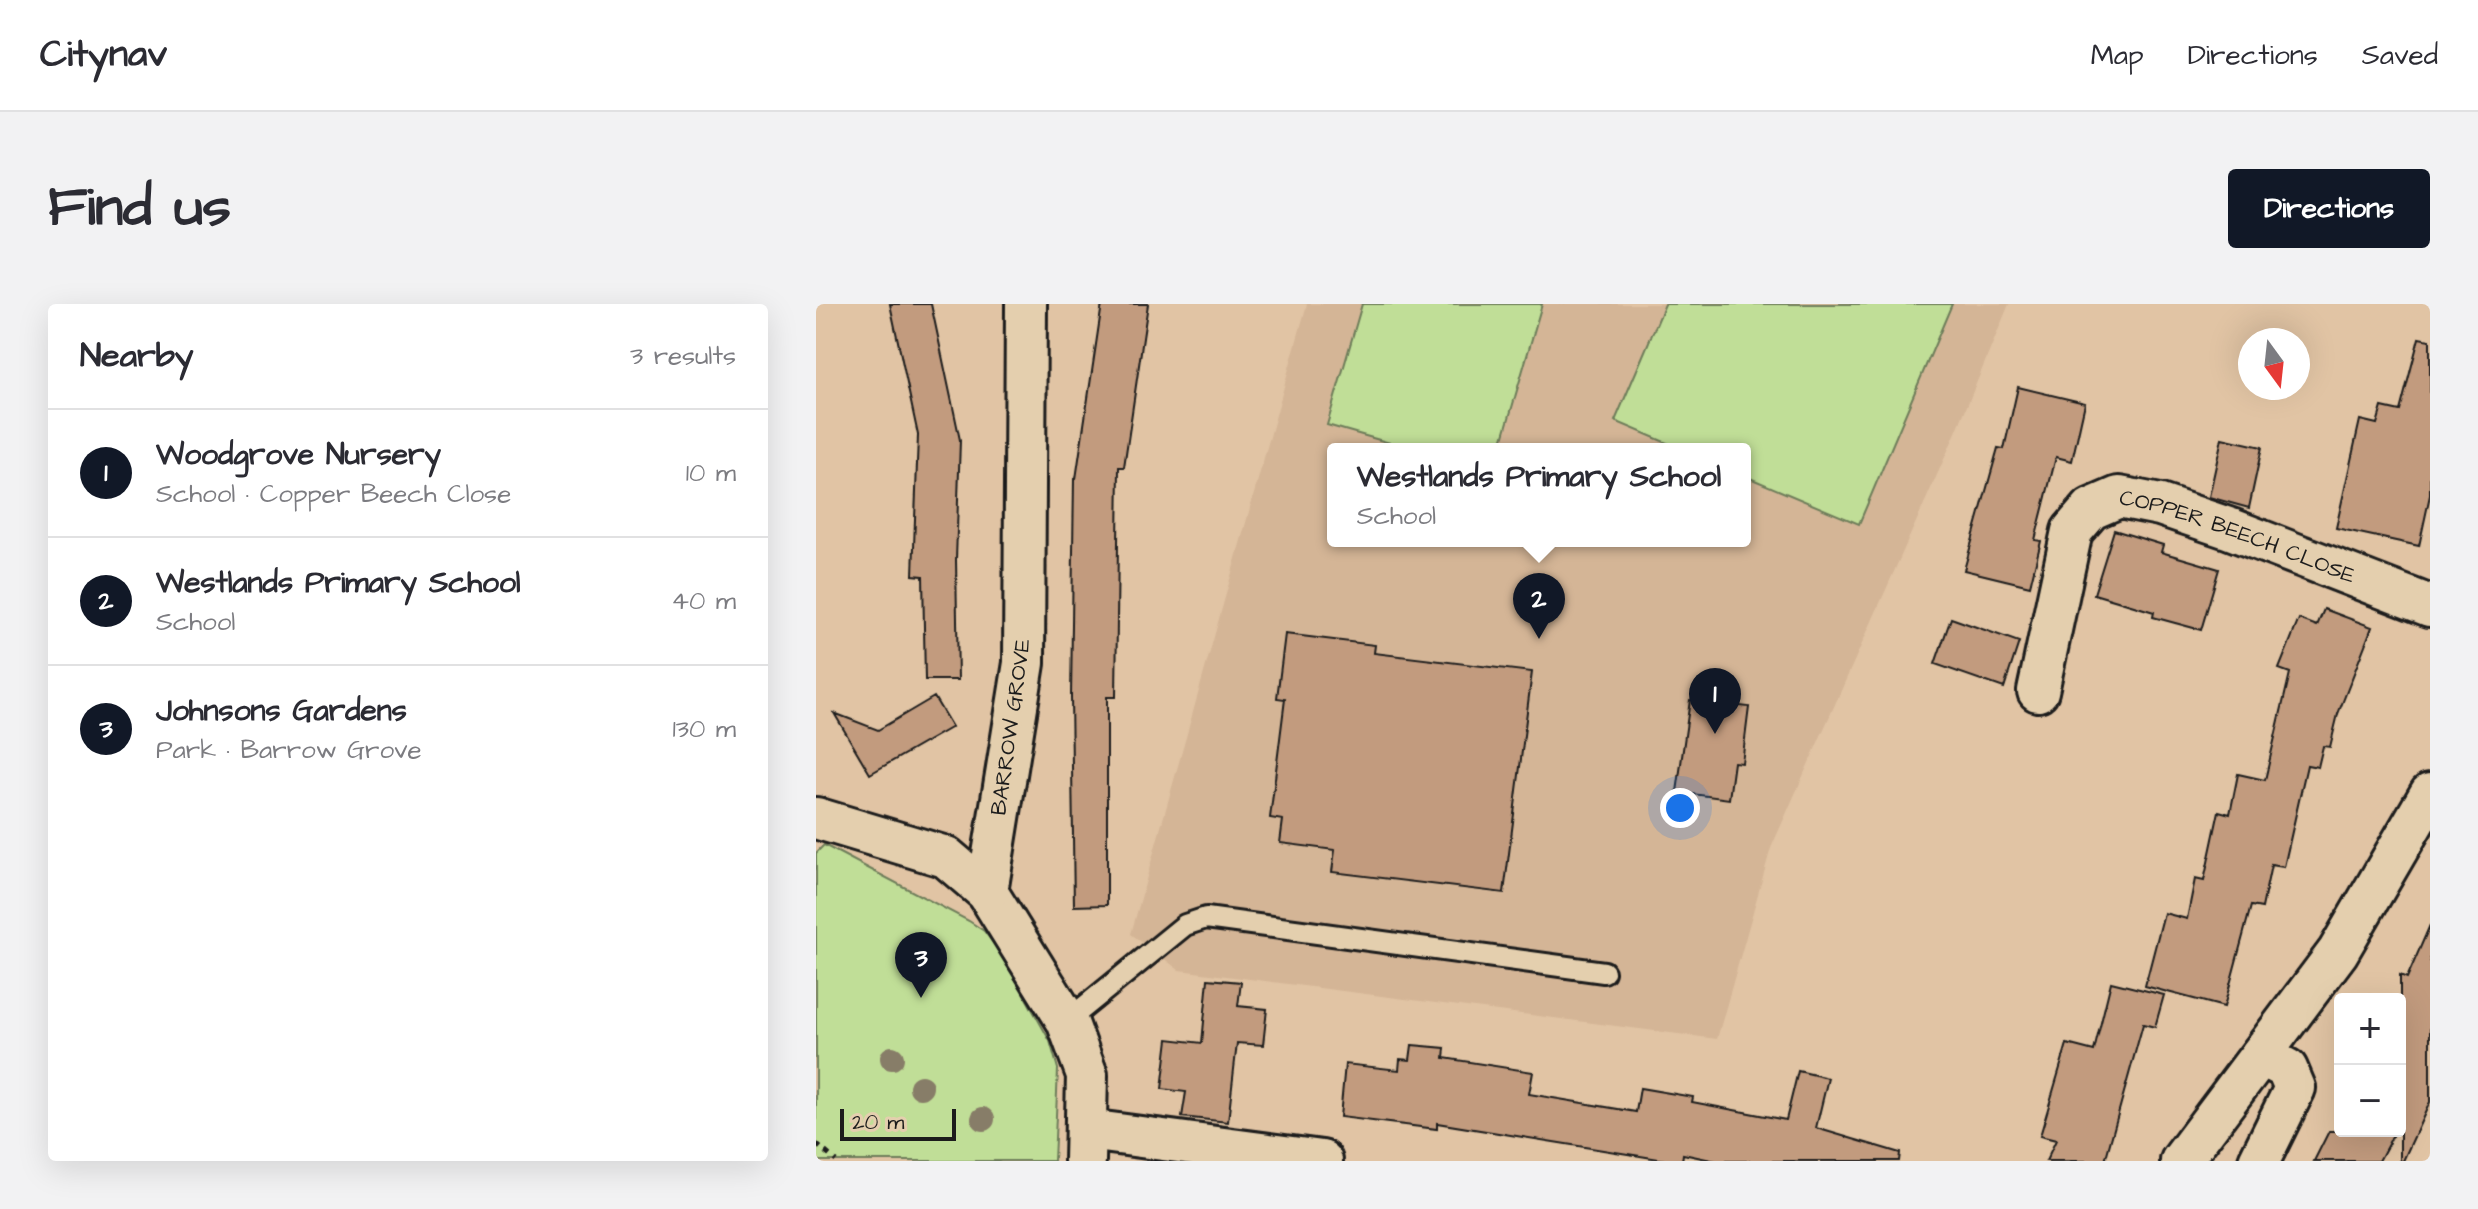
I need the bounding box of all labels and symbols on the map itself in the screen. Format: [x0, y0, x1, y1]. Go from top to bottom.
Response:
north arrow [2238, 328, 2310, 400]
street label: COPPER BEECH CLOSE [2117, 482, 2360, 591]
pin: 2 [1513, 573, 1565, 639]
street label: BARROW GROVE [983, 637, 1039, 817]
pin: 1 [1689, 668, 1741, 734]
your location [1660, 788, 1700, 828]
pin: 3 [895, 932, 947, 998]
scale bar [840, 1105, 956, 1141]

